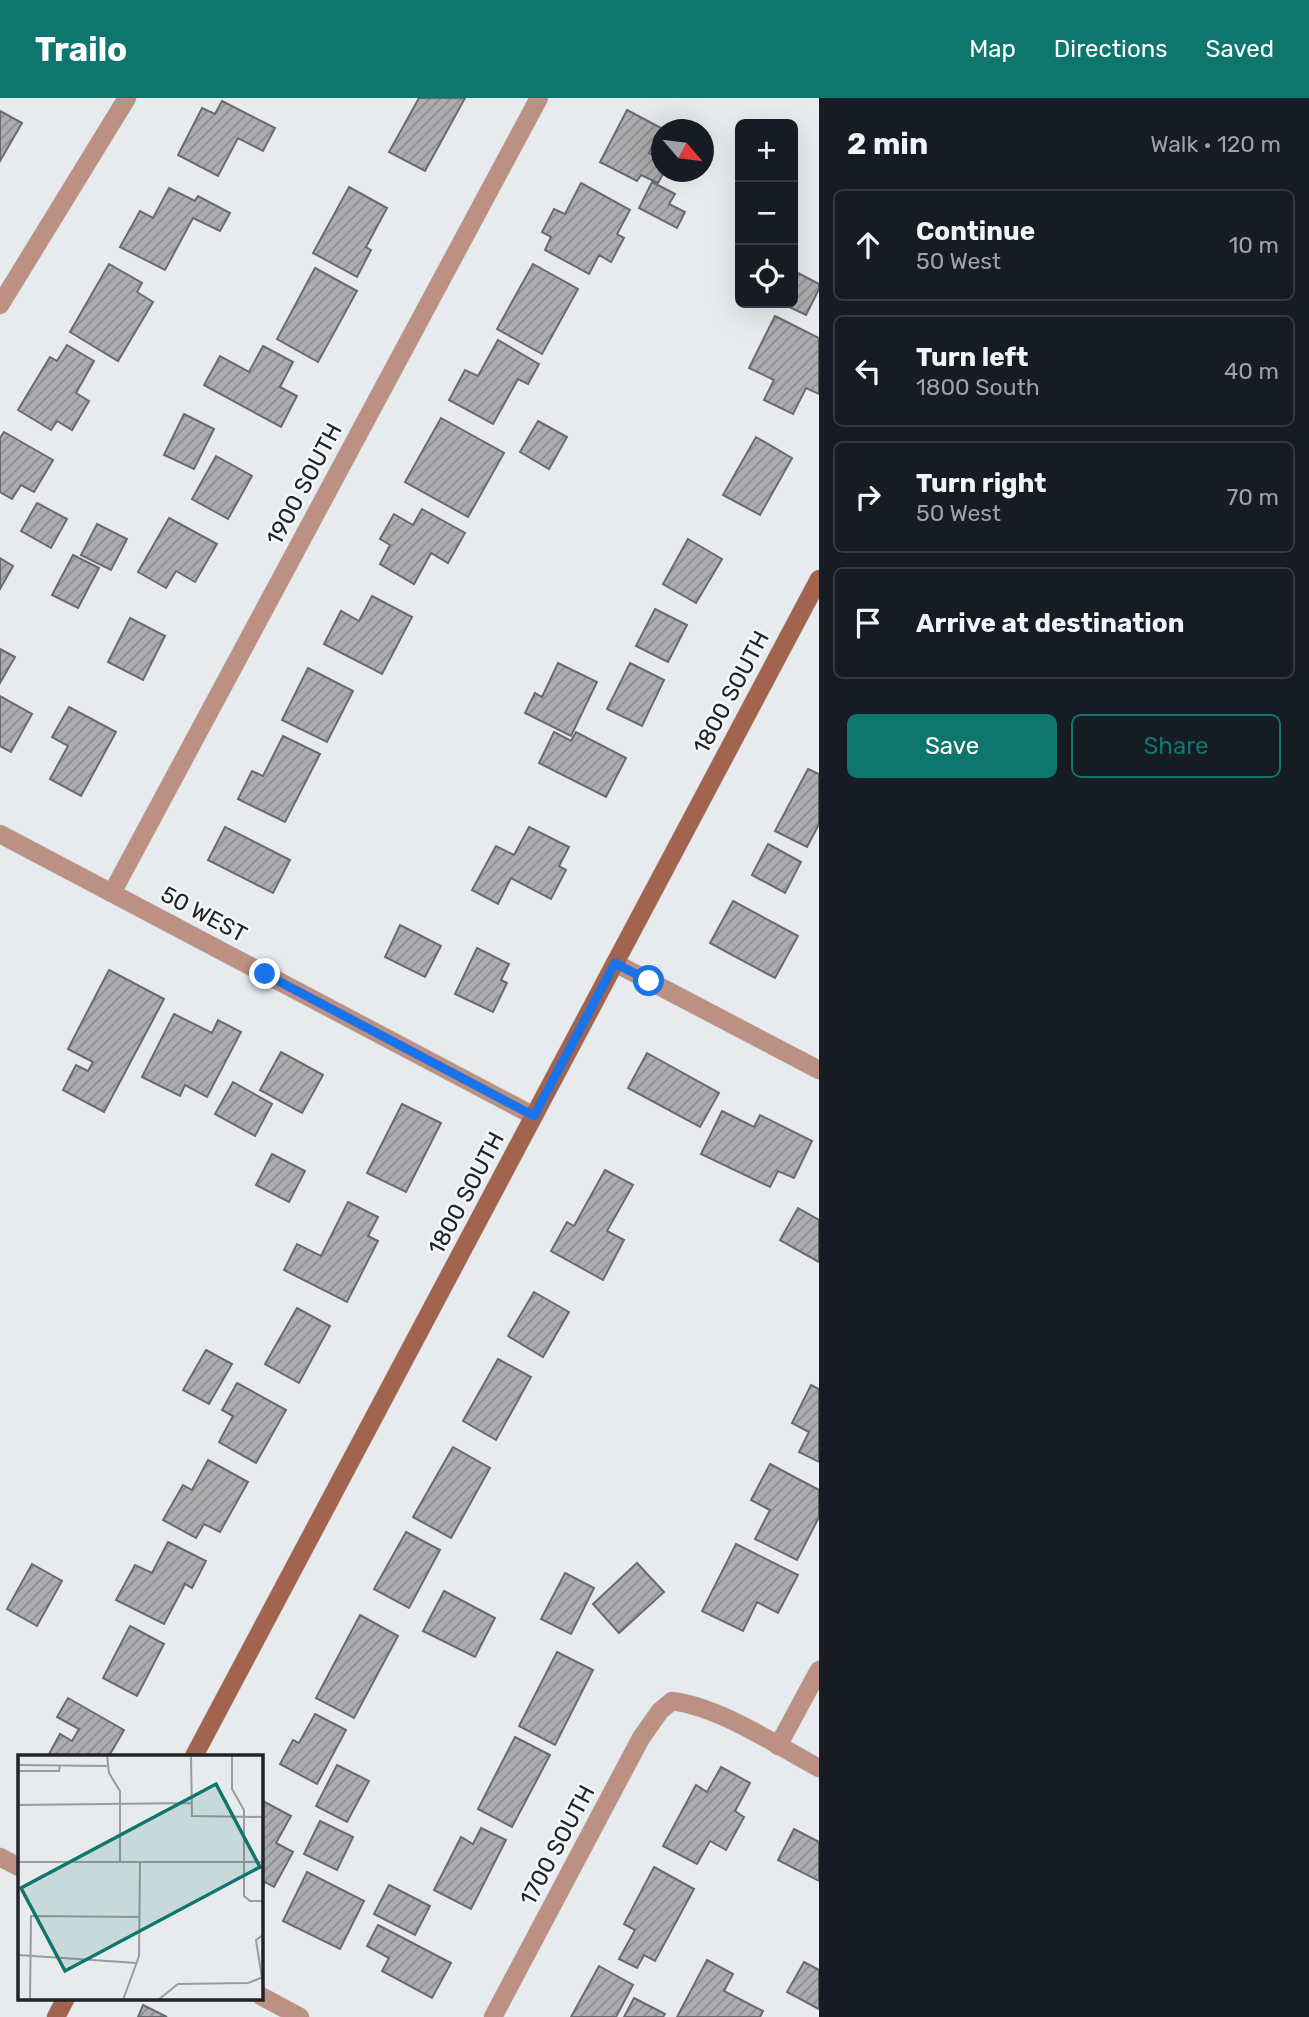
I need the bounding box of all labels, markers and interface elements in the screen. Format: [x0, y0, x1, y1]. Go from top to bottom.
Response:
text: Trailo [35, 30, 127, 69]
text: Map [969, 35, 1016, 63]
text: Directions [1054, 35, 1167, 63]
text: Saved [1205, 35, 1274, 63]
north arrow [651, 119, 714, 182]
map controls [735, 119, 798, 308]
button: + [735, 119, 798, 182]
text: 2 min [847, 126, 928, 162]
text: Walk · 120 m [1150, 130, 1281, 158]
button: − [735, 182, 798, 245]
text: Continue [916, 216, 1035, 247]
icon: ahead [849, 226, 887, 264]
text: 10 m [1228, 231, 1279, 259]
button: locate [735, 245, 798, 308]
text: 50 West [916, 247, 1001, 275]
text: Turn left [916, 342, 1028, 373]
icon: left [849, 352, 887, 390]
text: 40 m [1224, 357, 1279, 385]
text: 1800 South [916, 373, 1040, 401]
street label: 1900 SOUTH [260, 418, 348, 550]
text: Turn right [916, 468, 1046, 499]
icon: right [849, 478, 887, 516]
text: 70 m [1227, 483, 1279, 511]
text: 50 West [916, 499, 1001, 527]
icon: arrive [849, 604, 887, 642]
text: Arrive at destination [916, 608, 1184, 639]
street label: 1800 SOUTH [687, 626, 775, 758]
button: Save [847, 714, 1057, 778]
button: Share [1071, 714, 1281, 778]
street label: 50 WEST [156, 880, 252, 948]
route end [249, 958, 280, 989]
route start [633, 965, 664, 996]
street label: 1800 SOUTH [422, 1127, 510, 1259]
inset map [18, 1755, 262, 2000]
street label: 1700 SOUTH [514, 1780, 600, 1910]

